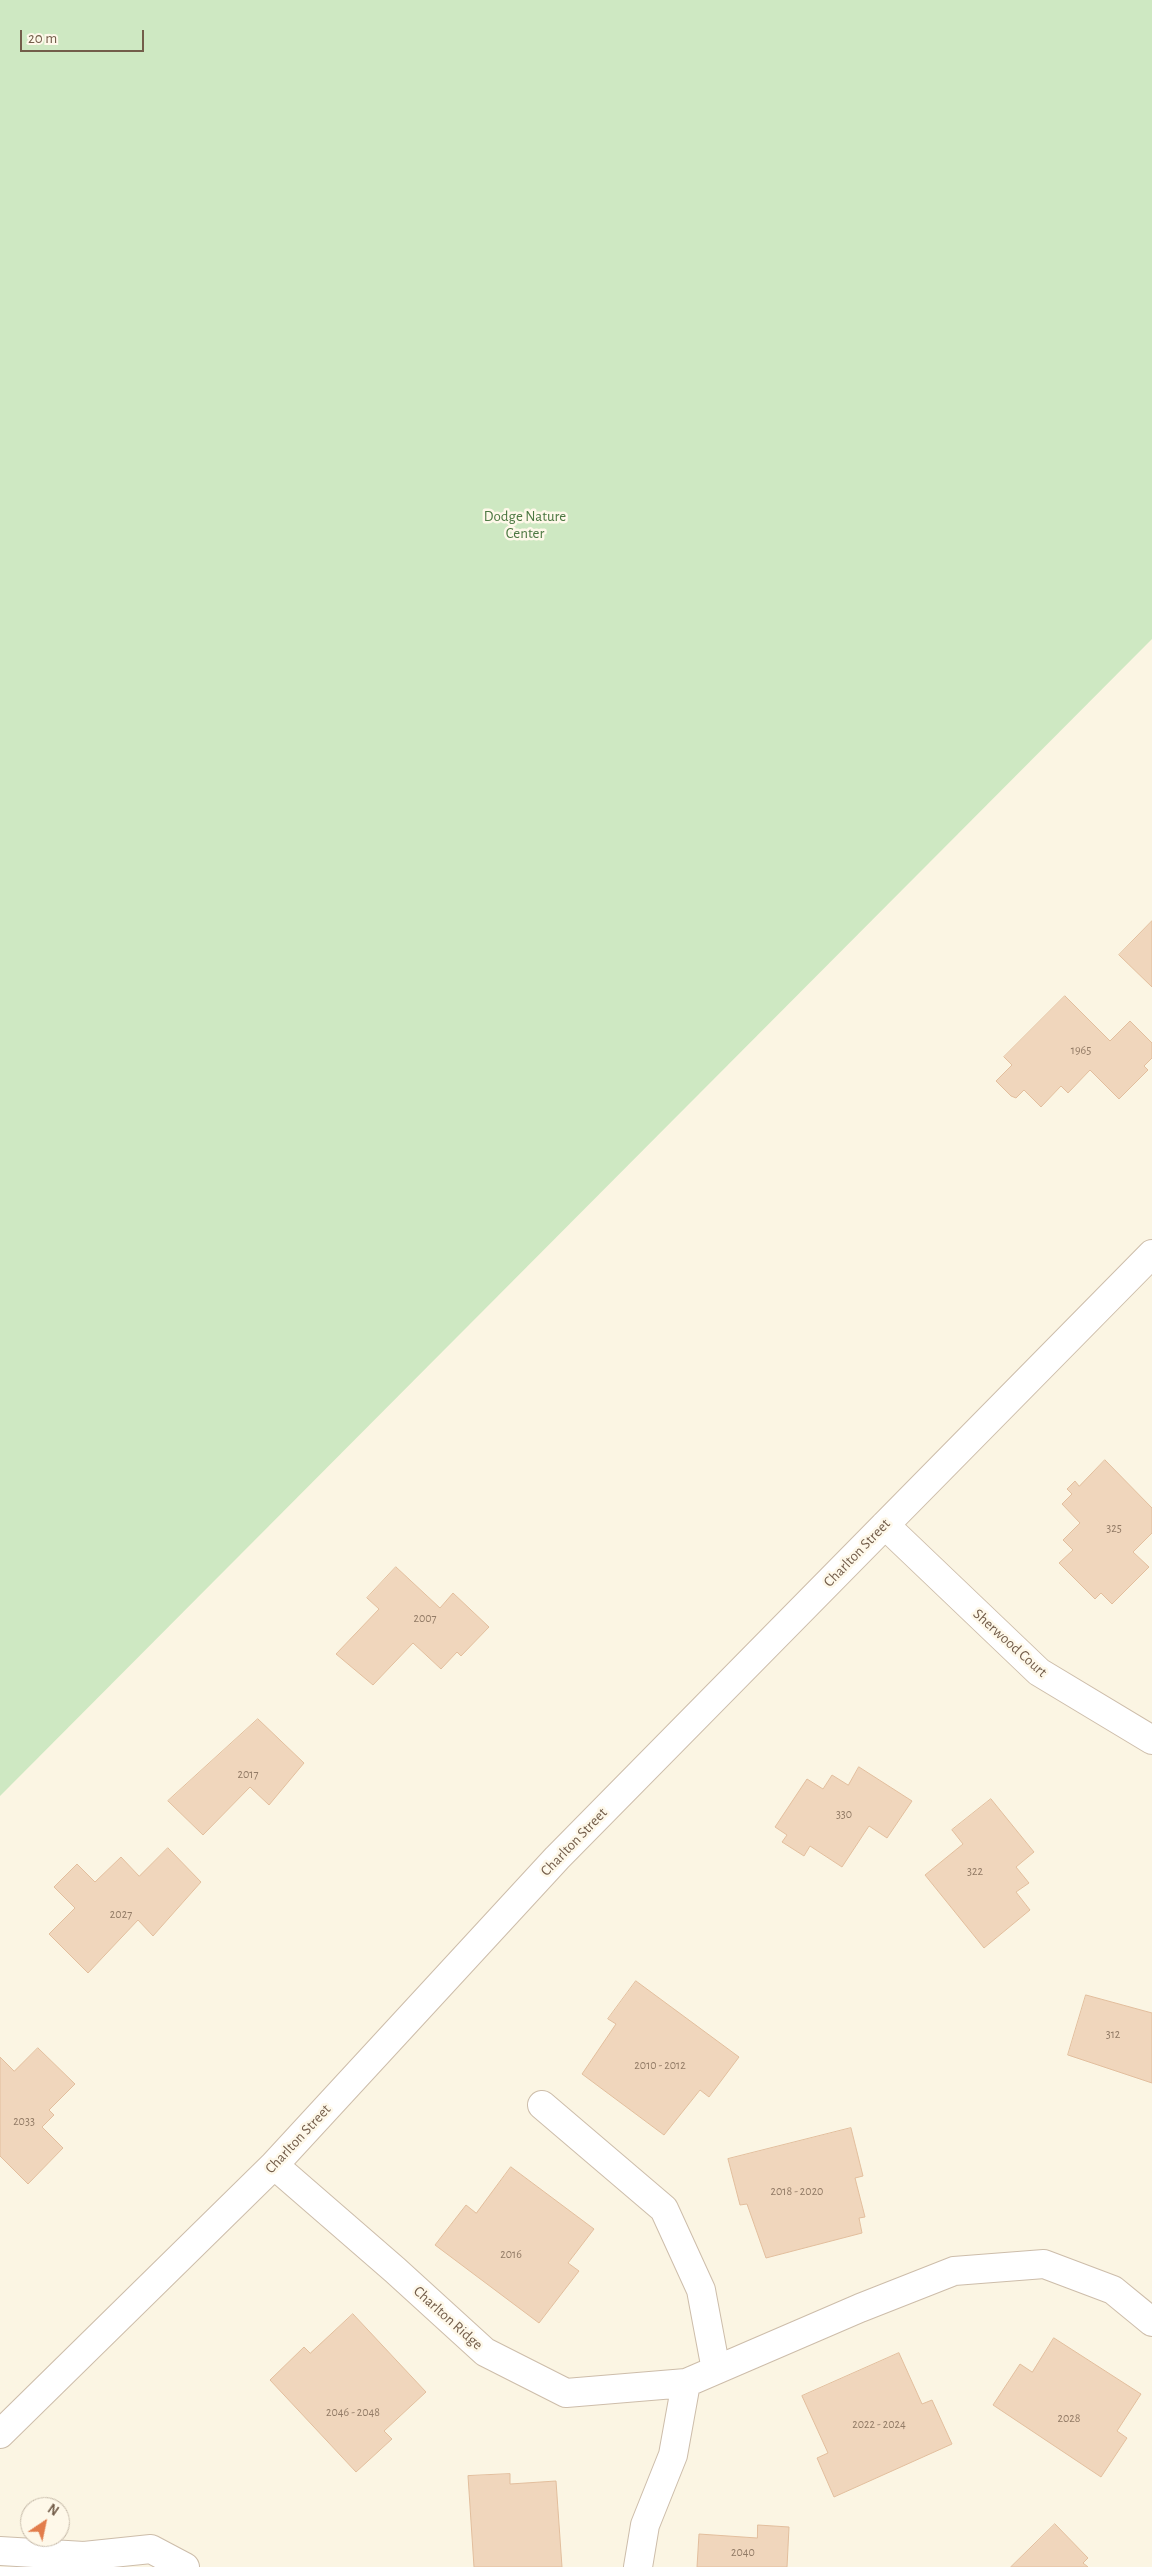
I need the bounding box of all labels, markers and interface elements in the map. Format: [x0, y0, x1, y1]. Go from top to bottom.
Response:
scale bar [22, 20, 146, 52]
text: 20 m [28, 31, 57, 46]
park label: Dodge Nature Center [484, 507, 566, 542]
house number: 1965 [1071, 1043, 1091, 1057]
street label: Charlton Street [820, 1515, 894, 1591]
house number: 325 [1106, 1521, 1122, 1535]
street label: Sherwood Court [969, 1605, 1051, 1681]
house number: 2007 [413, 1611, 437, 1625]
house number: 2017 [238, 1767, 258, 1781]
street label: Charlton Street [537, 1804, 611, 1880]
house number: 330 [836, 1807, 852, 1821]
house number: 322 [967, 1864, 983, 1878]
house number: 2027 [110, 1907, 132, 1921]
house number: 312 [1106, 2027, 1120, 2041]
house number: 2010 - 2012 [634, 2058, 686, 2072]
street label: Charlton Street [261, 2101, 335, 2177]
house number: 2033 [13, 2114, 35, 2128]
house number: 2018 - 2020 [771, 2184, 823, 2198]
house number: 2016 [500, 2247, 522, 2261]
street label: Charlton Ridge [410, 2282, 486, 2354]
house number: 2046 - 2048 [326, 2405, 380, 2419]
house number: 2028 [1058, 2411, 1080, 2425]
house number: 2022 - 2024 [852, 2417, 906, 2431]
north arrow [20, 2497, 70, 2547]
text: N [45, 2502, 61, 2519]
house number: 2040 [731, 2545, 755, 2559]

